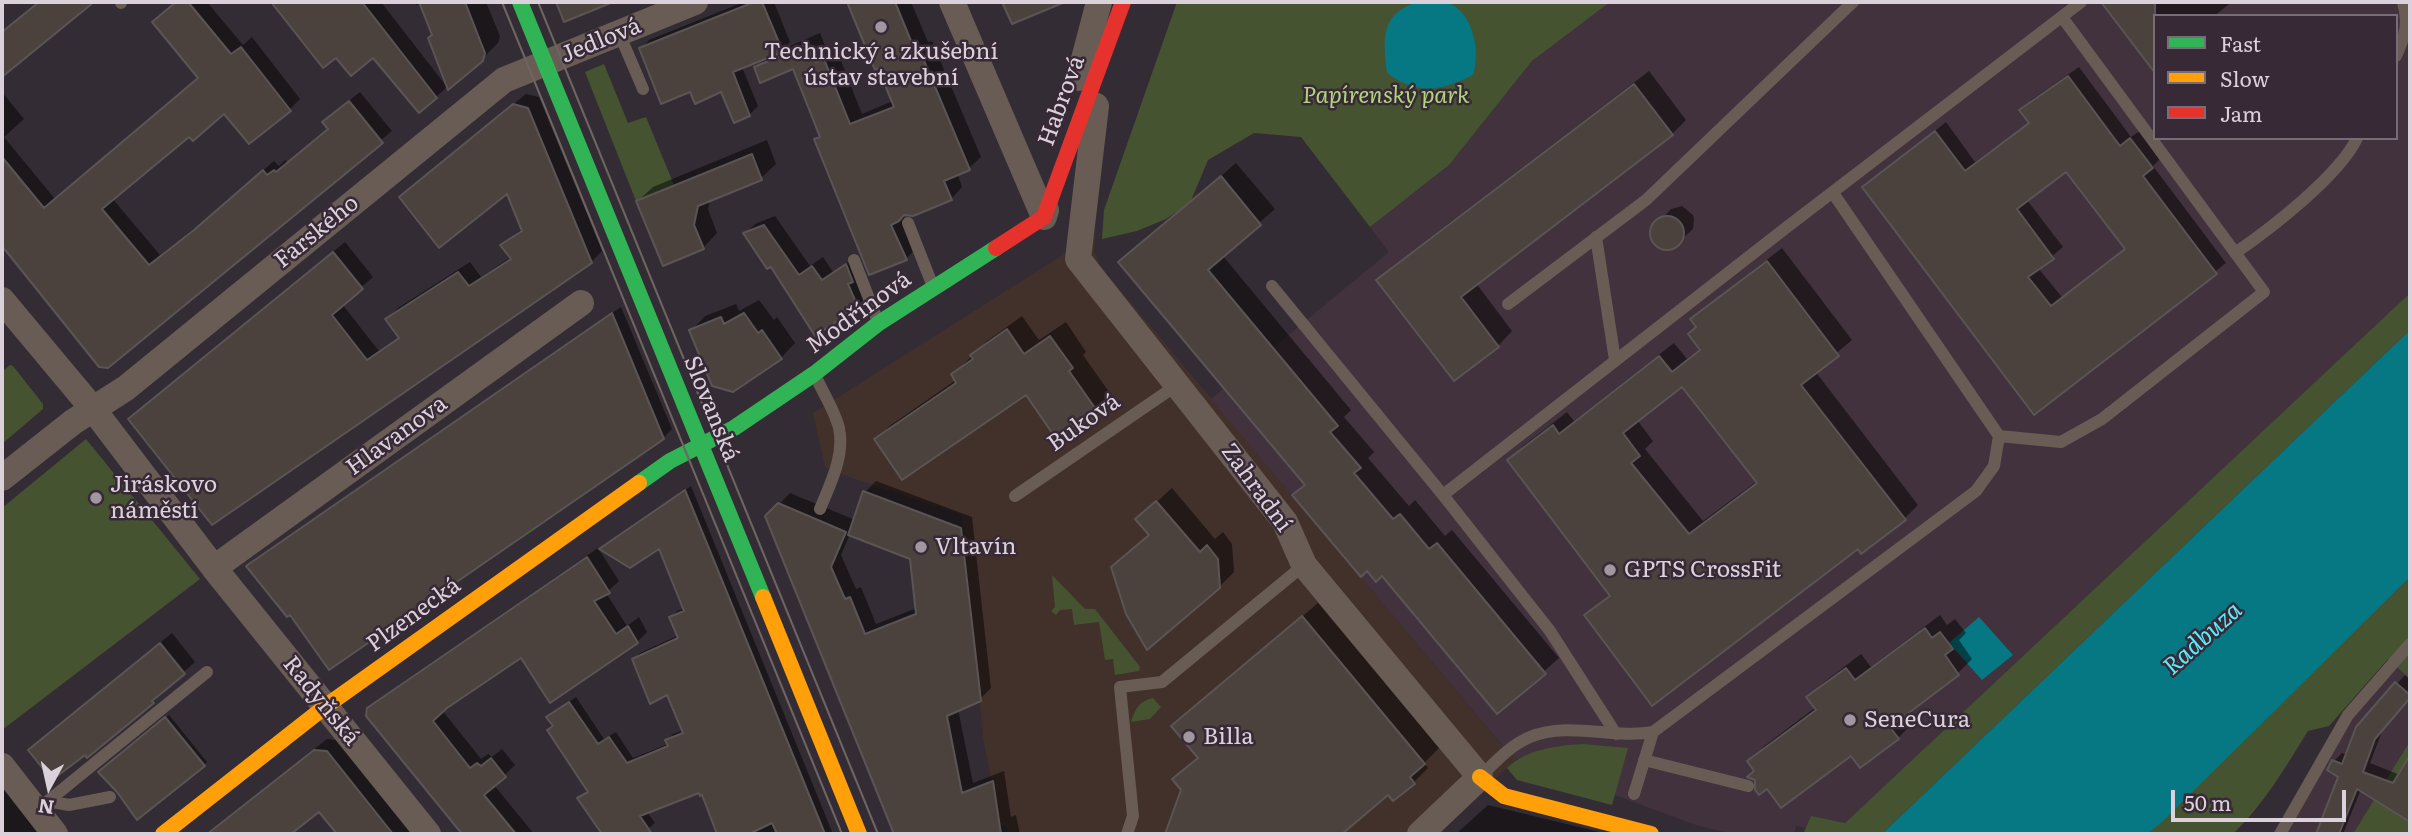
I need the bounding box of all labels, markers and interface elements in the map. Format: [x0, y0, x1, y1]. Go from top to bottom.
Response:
street label: Jedlová [557, 12, 645, 70]
legend [2153, 14, 2398, 140]
marker: Technický a zkušební ústav stavební [873, 19, 889, 35]
text: Fast [2220, 27, 2261, 58]
place label: Technický a zkušební ústav stavební [764, 38, 998, 92]
street label: Habrová [1033, 52, 1091, 150]
text: Slow [2220, 62, 2270, 93]
park label: Papírenský park [1302, 82, 1470, 110]
text: Jam [2220, 97, 2262, 128]
street label: Farského [269, 190, 365, 274]
street label: Modřínová [801, 266, 917, 360]
street label: Slovanská [677, 352, 745, 466]
street label: Buková [1042, 388, 1126, 458]
street label: Hlavanova [341, 390, 453, 482]
street label: Zahradní [1215, 438, 1297, 538]
place label: Jiráskovo náměstí [110, 471, 217, 525]
marker: Jiráskovo náměstí [88, 490, 104, 506]
place label: Vltavín [935, 533, 1017, 561]
marker: Vltavín [913, 539, 929, 555]
place label: GPTS CrossFit [1624, 556, 1781, 584]
marker: GPTS CrossFit [1602, 562, 1618, 578]
street label: Plzenecká [362, 572, 466, 658]
water label: Radbuza [2158, 596, 2248, 682]
street label: Radyňská [277, 651, 365, 751]
place label: SeneCura [1864, 706, 1970, 734]
marker: SeneCura [1842, 712, 1858, 728]
place label: Billa [1203, 723, 1254, 751]
marker: Billa [1181, 729, 1197, 745]
north arrow [14, 752, 84, 822]
scale bar [2174, 776, 2349, 820]
text: 50 m [2184, 786, 2231, 817]
text: N [36, 793, 56, 823]

